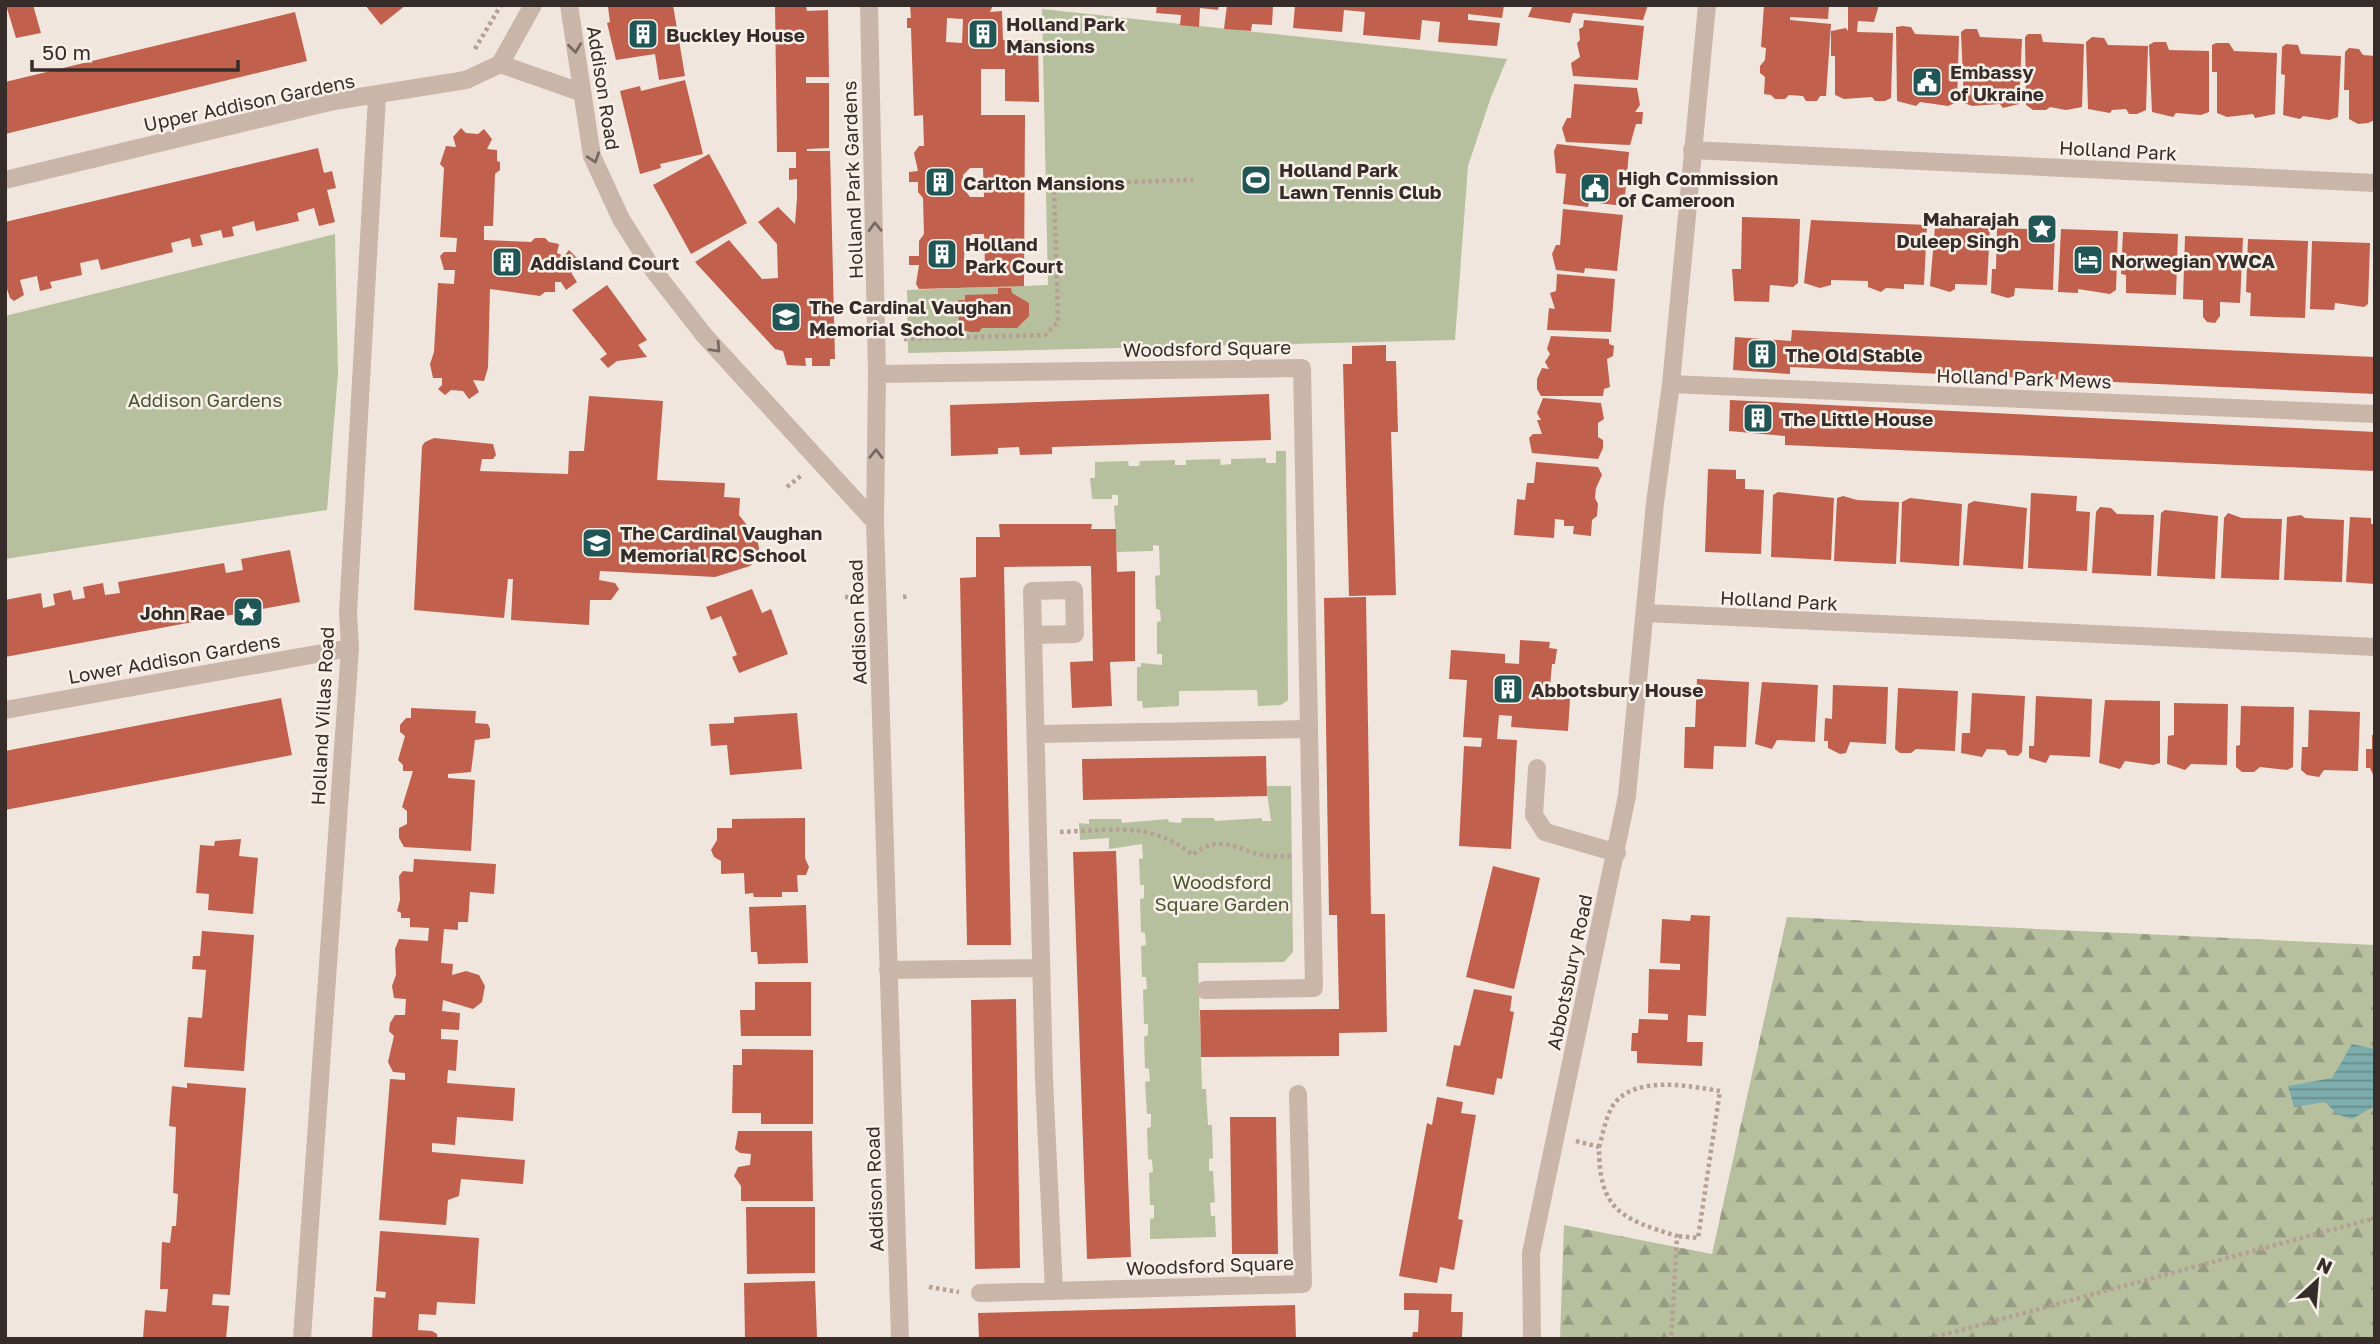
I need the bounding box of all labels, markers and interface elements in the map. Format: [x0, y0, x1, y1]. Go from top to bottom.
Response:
place label: Holland Park Mansions [1006, 12, 1125, 57]
building icon: Buckley House [626, 17, 660, 51]
building icon: Holland Park Mansions [966, 17, 1000, 51]
place label: Buckley House [666, 23, 805, 46]
street label: Addison Road [583, 24, 625, 152]
scale bar [32, 28, 238, 72]
text: 50 m [42, 39, 91, 65]
one-way arrow [567, 43, 582, 54]
place label: Embassy of Ukraine [1950, 60, 2044, 105]
public building icon: Embassy of Ukraine [1910, 65, 1944, 99]
street label: Upper Addison Gardens [141, 68, 357, 136]
street label: Holland Park Gardens [837, 80, 867, 280]
street label: Holland Park [2058, 135, 2178, 165]
one-way arrow [586, 152, 600, 164]
place label: Holland Park Lawn Tennis Club [1279, 158, 1442, 203]
sports icon: Holland Park Lawn Tennis Club [1239, 163, 1273, 197]
building icon: Carlton Mansions [923, 165, 957, 199]
place label: High Commission of Cameroon [1618, 166, 1778, 211]
place label: Carlton Mansions [963, 171, 1125, 194]
public building icon: High Commission of Cameroon [1578, 171, 1612, 205]
place label: Maharajah Duleep Singh [1896, 207, 2019, 252]
place icon: Maharajah Duleep Singh [2025, 212, 2059, 246]
one-way arrow [867, 221, 882, 232]
place label: Holland Park Court [965, 232, 1064, 277]
building icon: Holland Park Court [925, 237, 959, 271]
hotel icon: Norwegian YWCA [2071, 243, 2105, 277]
building icon: Addisland Court [490, 245, 524, 279]
place label: Norwegian YWCA [2111, 249, 2275, 272]
place label: Addisland Court [530, 251, 680, 274]
place label: The Cardinal Vaughan Memorial School [809, 295, 1011, 340]
school or university icon: The Cardinal Vaughan Memorial School [769, 300, 803, 334]
street label: Woodsford Square [1123, 335, 1291, 361]
building icon: The Old Stable [1745, 337, 1779, 371]
one-way arrow [708, 340, 720, 353]
place label: The Old Stable [1785, 343, 1922, 366]
street label: Holland Park Mews [1936, 363, 2112, 393]
park label: Addison Gardens [128, 388, 282, 411]
building icon: The Little House [1741, 401, 1775, 435]
place label: The Little House [1781, 407, 1933, 430]
one-way arrow [868, 448, 884, 459]
place label: The Cardinal Vaughan Memorial RC School [620, 521, 822, 566]
school or university icon: The Cardinal Vaughan Memorial RC School [580, 526, 614, 560]
street label: Addison Road [843, 559, 871, 685]
street label: Holland Park [1719, 585, 1839, 615]
place icon: John Rae [231, 595, 265, 629]
place label: John Rae [140, 601, 225, 624]
street label: Holland Villas Road [306, 626, 338, 806]
street label: Lower Addison Gardens [66, 628, 282, 688]
building icon: Abbotsbury House [1491, 672, 1525, 706]
place label: Abbotsbury House [1531, 678, 1703, 701]
park label: Woodsford Square Garden [1155, 870, 1289, 915]
street label: Abbotsbury Road [1541, 892, 1597, 1052]
street label: Addison Road [860, 1126, 888, 1252]
north arrow [2282, 1246, 2352, 1316]
street label: Woodsford Square [1126, 1251, 1294, 1279]
text: N [2313, 1252, 2336, 1279]

